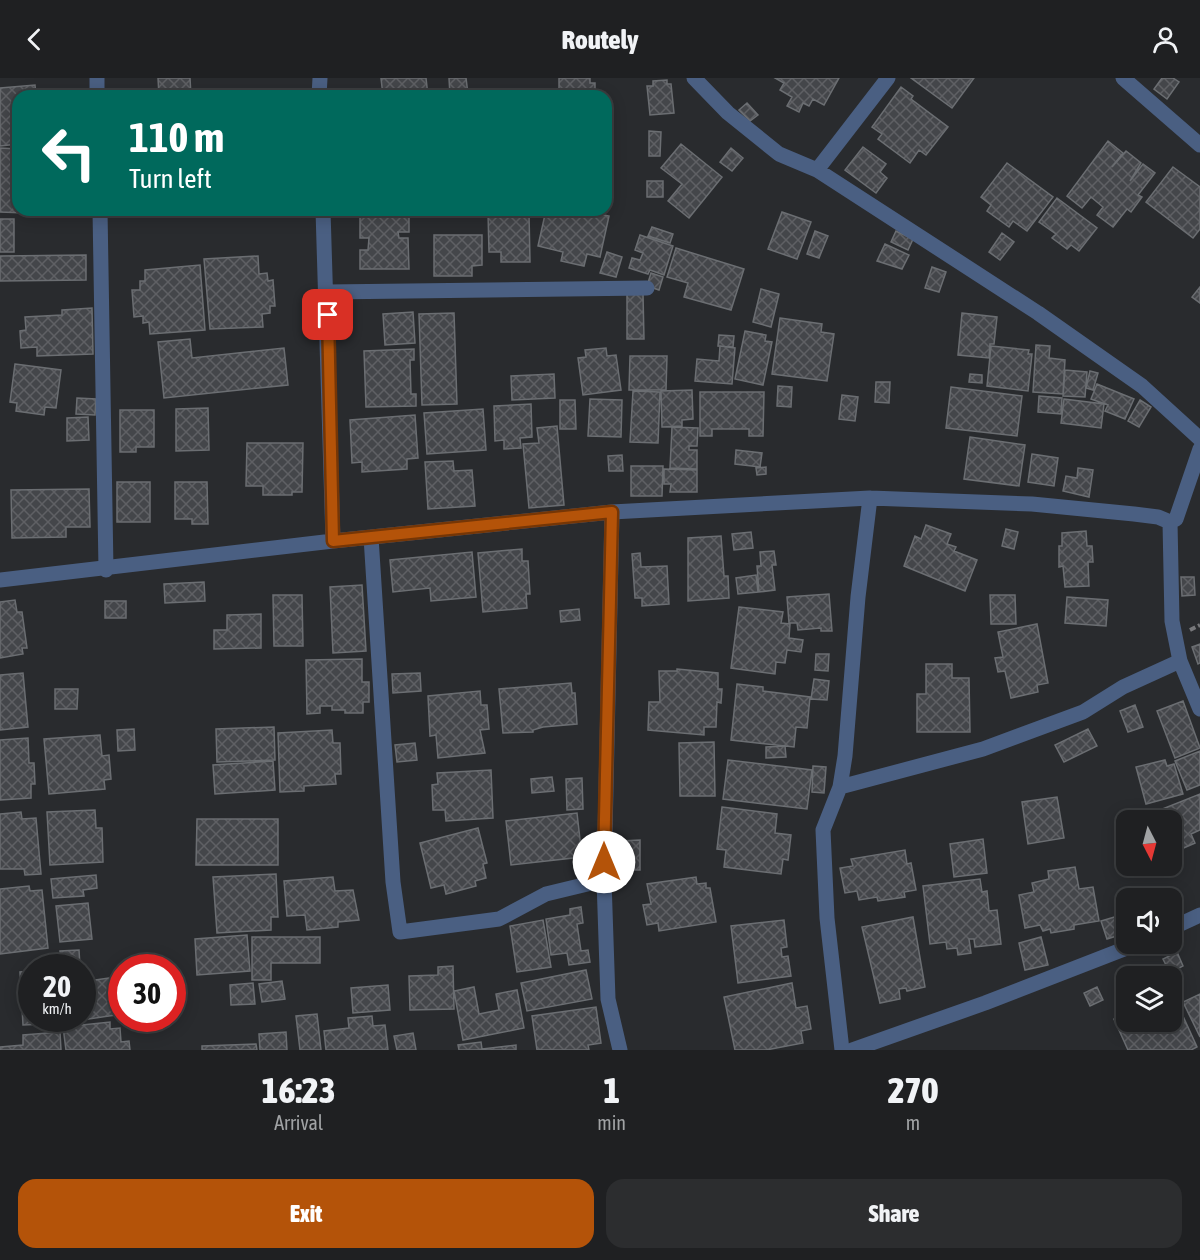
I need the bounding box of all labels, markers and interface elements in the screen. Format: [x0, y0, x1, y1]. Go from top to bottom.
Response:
icon: back [18, 23, 51, 56]
icon: person [1149, 23, 1182, 56]
text: Routely [561, 24, 639, 55]
text: 110 m [129, 113, 224, 161]
icon: left [30, 114, 108, 192]
text: Turn left [129, 163, 212, 194]
pin [302, 289, 353, 340]
icon: arrive [311, 298, 344, 331]
north arrow [1116, 810, 1182, 876]
map controls [1116, 810, 1182, 1032]
position arrow [572, 830, 636, 894]
button: sound [1116, 888, 1182, 954]
speed limit sign: 30 [108, 954, 186, 1032]
button: layers [1116, 966, 1182, 1032]
text: 20 [43, 969, 71, 1003]
text: km/h [42, 1000, 72, 1017]
text: 16:23 [262, 1069, 336, 1111]
text: 1 [603, 1069, 620, 1111]
text: 270 [888, 1069, 938, 1111]
text: Arrival [274, 1111, 323, 1134]
text: min [597, 1111, 626, 1134]
text: m [906, 1111, 920, 1134]
button: Exit [18, 1179, 594, 1248]
button: Share [606, 1179, 1182, 1248]

